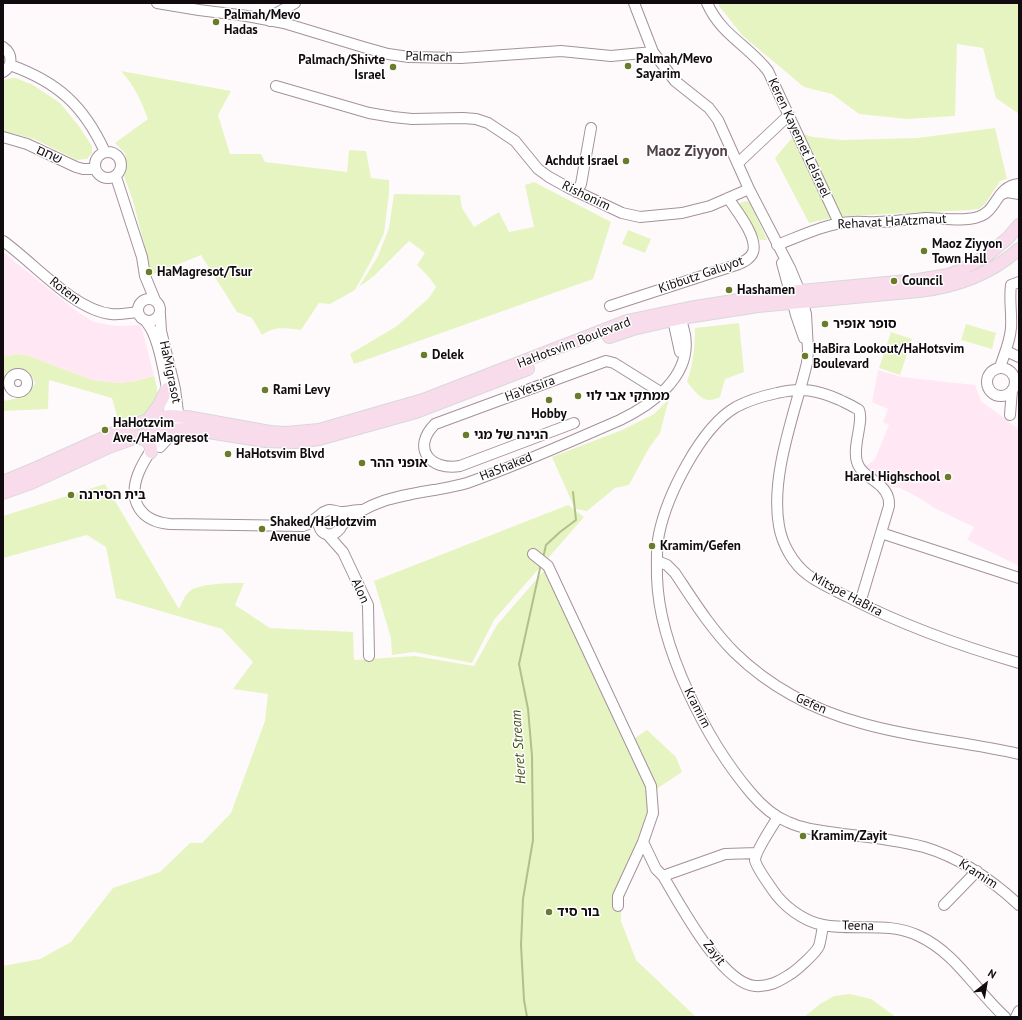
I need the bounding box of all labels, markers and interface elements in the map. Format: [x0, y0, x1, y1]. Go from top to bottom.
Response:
place label: Palmah/Mevo Hadas [224, 7, 301, 38]
marker: Palmah/Mevo Hadas [211, 17, 221, 27]
street label: Palmach [405, 48, 453, 66]
place label: Palmah/Mevo Sayarim [636, 51, 713, 82]
place label: Palmach/Shivte Israel [298, 52, 385, 83]
marker: Palmah/Mevo Sayarim [623, 61, 633, 71]
marker: Palmach/Shivte Israel [388, 62, 398, 72]
street label: Keren Kayemet LeIsrael [764, 76, 834, 200]
street label: שחם [33, 142, 65, 168]
district label: Maoz Ziyyon [646, 143, 728, 161]
place label: Achdut Israel [545, 153, 618, 169]
marker: Achdut Israel [621, 156, 631, 166]
street label: Rishonim [559, 178, 613, 214]
street label: Rehavat HaAtzmaut [837, 211, 947, 233]
place label: Maoz Ziyyon Town Hall [932, 236, 1002, 267]
marker: Maoz Ziyyon Town Hall [919, 246, 929, 256]
street label: Kibbutz Galuyot [657, 253, 745, 297]
place label: HaMagresot/Tsur [157, 264, 252, 280]
marker: HaMagresot/Tsur [144, 267, 154, 277]
place label: Council [902, 273, 943, 289]
street label: Rotem [46, 274, 84, 308]
marker: Council [889, 276, 899, 286]
place label: Hashamen [737, 282, 795, 298]
marker: Hashamen [724, 285, 734, 295]
street label: HaHotsvim Boulevard [515, 314, 633, 372]
place label: סופר אופיר [833, 316, 897, 332]
marker: סופר אופיר [820, 319, 830, 329]
street label: HaMigrasot [156, 339, 184, 405]
place label: HaBira Lookout/HaHotsvim Boulevard [813, 341, 964, 372]
place label: Delek [432, 347, 464, 363]
marker: Delek [419, 350, 429, 360]
marker: HaBira Lookout/HaHotsvim Boulevard [800, 351, 810, 361]
street label: HaYetsira [503, 373, 557, 405]
place label: Rami Levy [273, 382, 330, 398]
marker: Rami Levy [260, 385, 270, 395]
place label: ממתקי אבי לוי [586, 388, 670, 404]
marker: ממתקי אבי לוי [573, 391, 583, 401]
marker: Hobby [544, 395, 554, 405]
place label: Hobby [531, 406, 567, 422]
place label: HaHotzvim Ave./HaMagresot [113, 415, 208, 446]
marker: HaHotzvim Ave./HaMagresot [100, 425, 110, 435]
place label: הגינה של מגי [474, 427, 548, 443]
marker: הגינה של מגי [461, 430, 471, 440]
place label: HaHotsvim Blvd [236, 446, 325, 462]
marker: HaHotsvim Blvd [223, 449, 233, 459]
street label: HaShaked [477, 449, 535, 485]
place label: אופני ההר [370, 455, 428, 471]
marker: אופני ההר [357, 458, 367, 468]
place label: Harel Highschool [845, 469, 940, 485]
marker: Harel Highschool [943, 472, 953, 482]
place label: בית הסירנה [79, 487, 146, 503]
marker: בית הסירנה [66, 490, 76, 500]
place label: Shaked/HaHotzvim Avenue [270, 514, 377, 545]
marker: Shaked/HaHotzvim Avenue [257, 524, 267, 534]
place label: Kramim/Gefen [660, 538, 741, 554]
marker: Kramim/Gefen [647, 541, 657, 551]
street label: Mitspe HaBira [809, 570, 885, 620]
street label: Alon [348, 576, 372, 606]
street label: Kramim [680, 685, 714, 731]
street label: Gefen [793, 690, 829, 718]
water label: Heret Stream [508, 709, 530, 785]
place label: Kramim/Zayit [811, 828, 887, 844]
marker: Kramim/Zayit [798, 831, 808, 841]
street label: Kramim [956, 856, 1000, 892]
place label: בור סיד [557, 904, 600, 920]
marker: בור סיד [544, 907, 554, 917]
street label: Teena [842, 918, 874, 934]
street label: Zayit [699, 937, 729, 969]
north arrow [966, 964, 1006, 1004]
text: N [985, 966, 999, 982]

